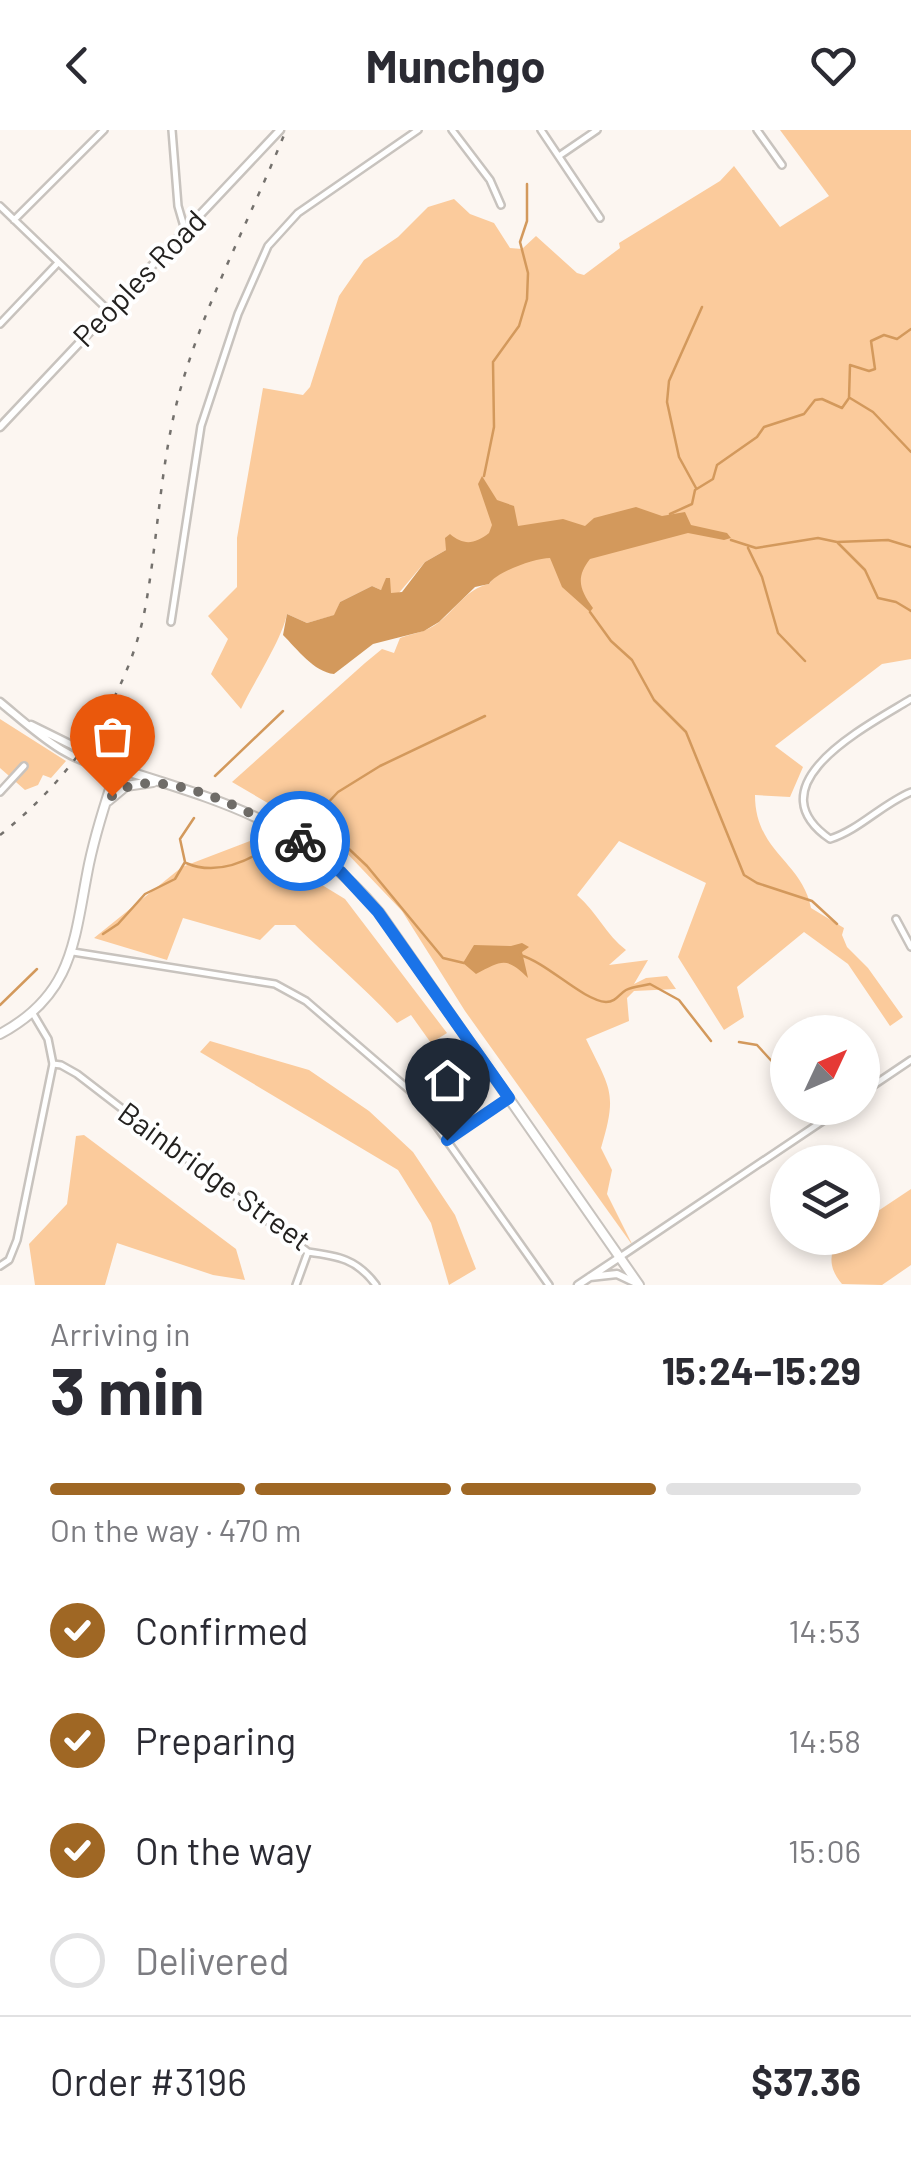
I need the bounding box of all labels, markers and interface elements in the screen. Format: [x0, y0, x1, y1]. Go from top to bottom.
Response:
icon: back [50, 38, 105, 93]
text: Munchgo [365, 38, 546, 92]
icon: heart [806, 38, 861, 93]
street label: Peoples Road [65, 202, 212, 353]
pin [70, 694, 155, 797]
icon: bag [85, 709, 140, 764]
courier [250, 791, 350, 891]
icon: bike [273, 814, 328, 869]
north arrow [770, 1015, 880, 1125]
map controls [770, 1015, 880, 1255]
pin [405, 1038, 490, 1141]
icon: home [420, 1053, 475, 1108]
street label: Bainbridge Street [112, 1094, 318, 1257]
button: layers [770, 1145, 880, 1255]
text: Arriving in [50, 1314, 190, 1352]
text: 15:24–15:29 [662, 1347, 861, 1393]
text: 3 min [50, 1350, 205, 1428]
text: On the way · 470 m [50, 1510, 302, 1548]
icon: check [50, 1603, 105, 1658]
text: Confirmed [135, 1607, 308, 1653]
text: 14:53 [788, 1611, 861, 1649]
icon: check [50, 1713, 105, 1768]
text: Preparing [135, 1717, 296, 1763]
text: 14:58 [788, 1721, 861, 1759]
icon: check [50, 1823, 105, 1878]
text: On the way [135, 1827, 312, 1873]
text: 15:06 [788, 1831, 861, 1869]
text: Delivered [135, 1937, 289, 1983]
text: Order #3196 [50, 2058, 247, 2104]
text: $37.36 [751, 2058, 861, 2104]

